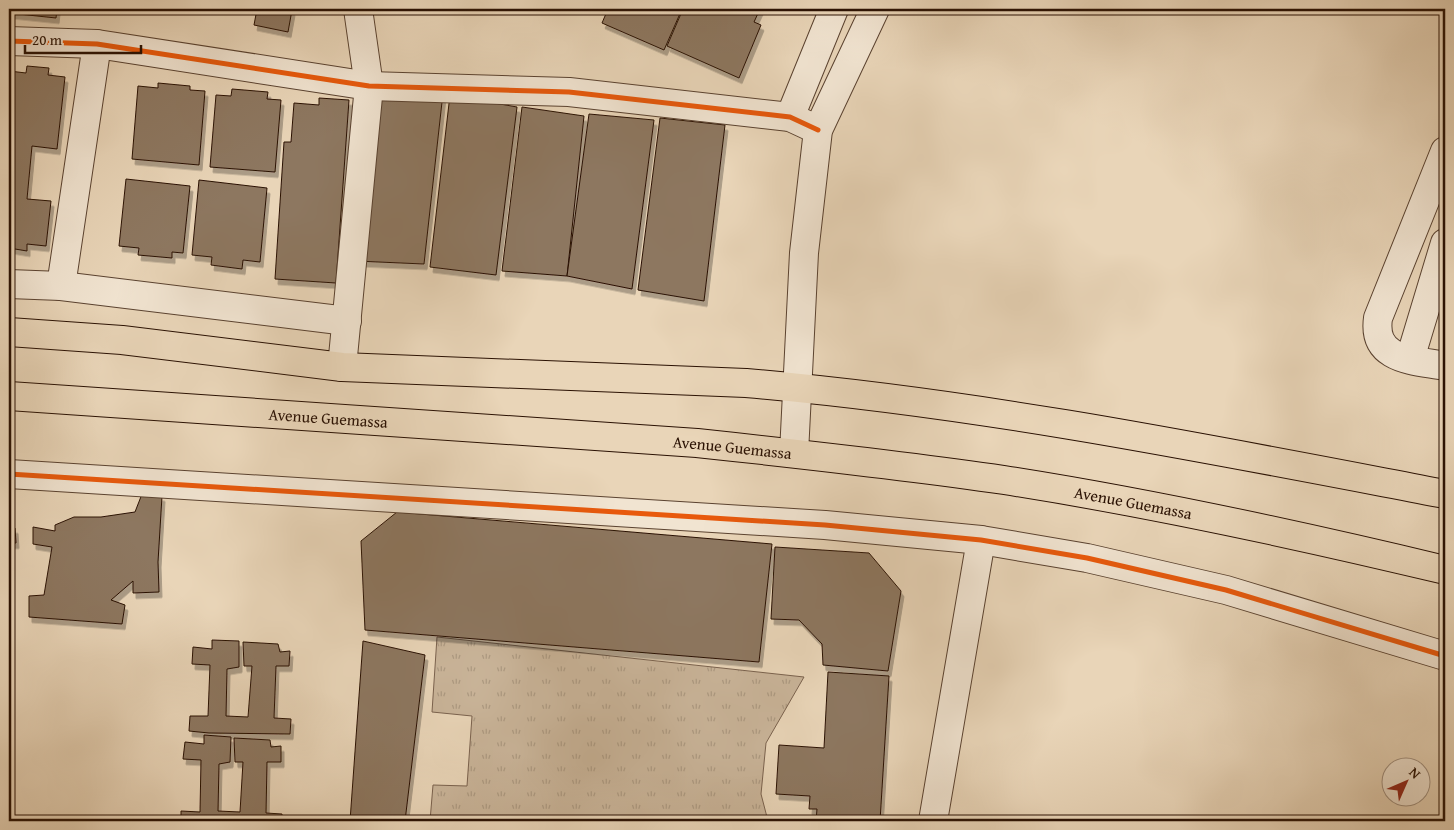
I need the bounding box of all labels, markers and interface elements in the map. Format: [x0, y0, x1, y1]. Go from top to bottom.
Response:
scale bar [25, 22, 141, 54]
text: 20 m [32, 29, 63, 50]
street label: Avenue Guemassa [268, 402, 389, 434]
street label: Avenue Guemassa [672, 429, 793, 465]
street label: Avenue Guemassa [1073, 480, 1195, 526]
north arrow [1382, 758, 1432, 808]
text: N [1405, 762, 1426, 784]

